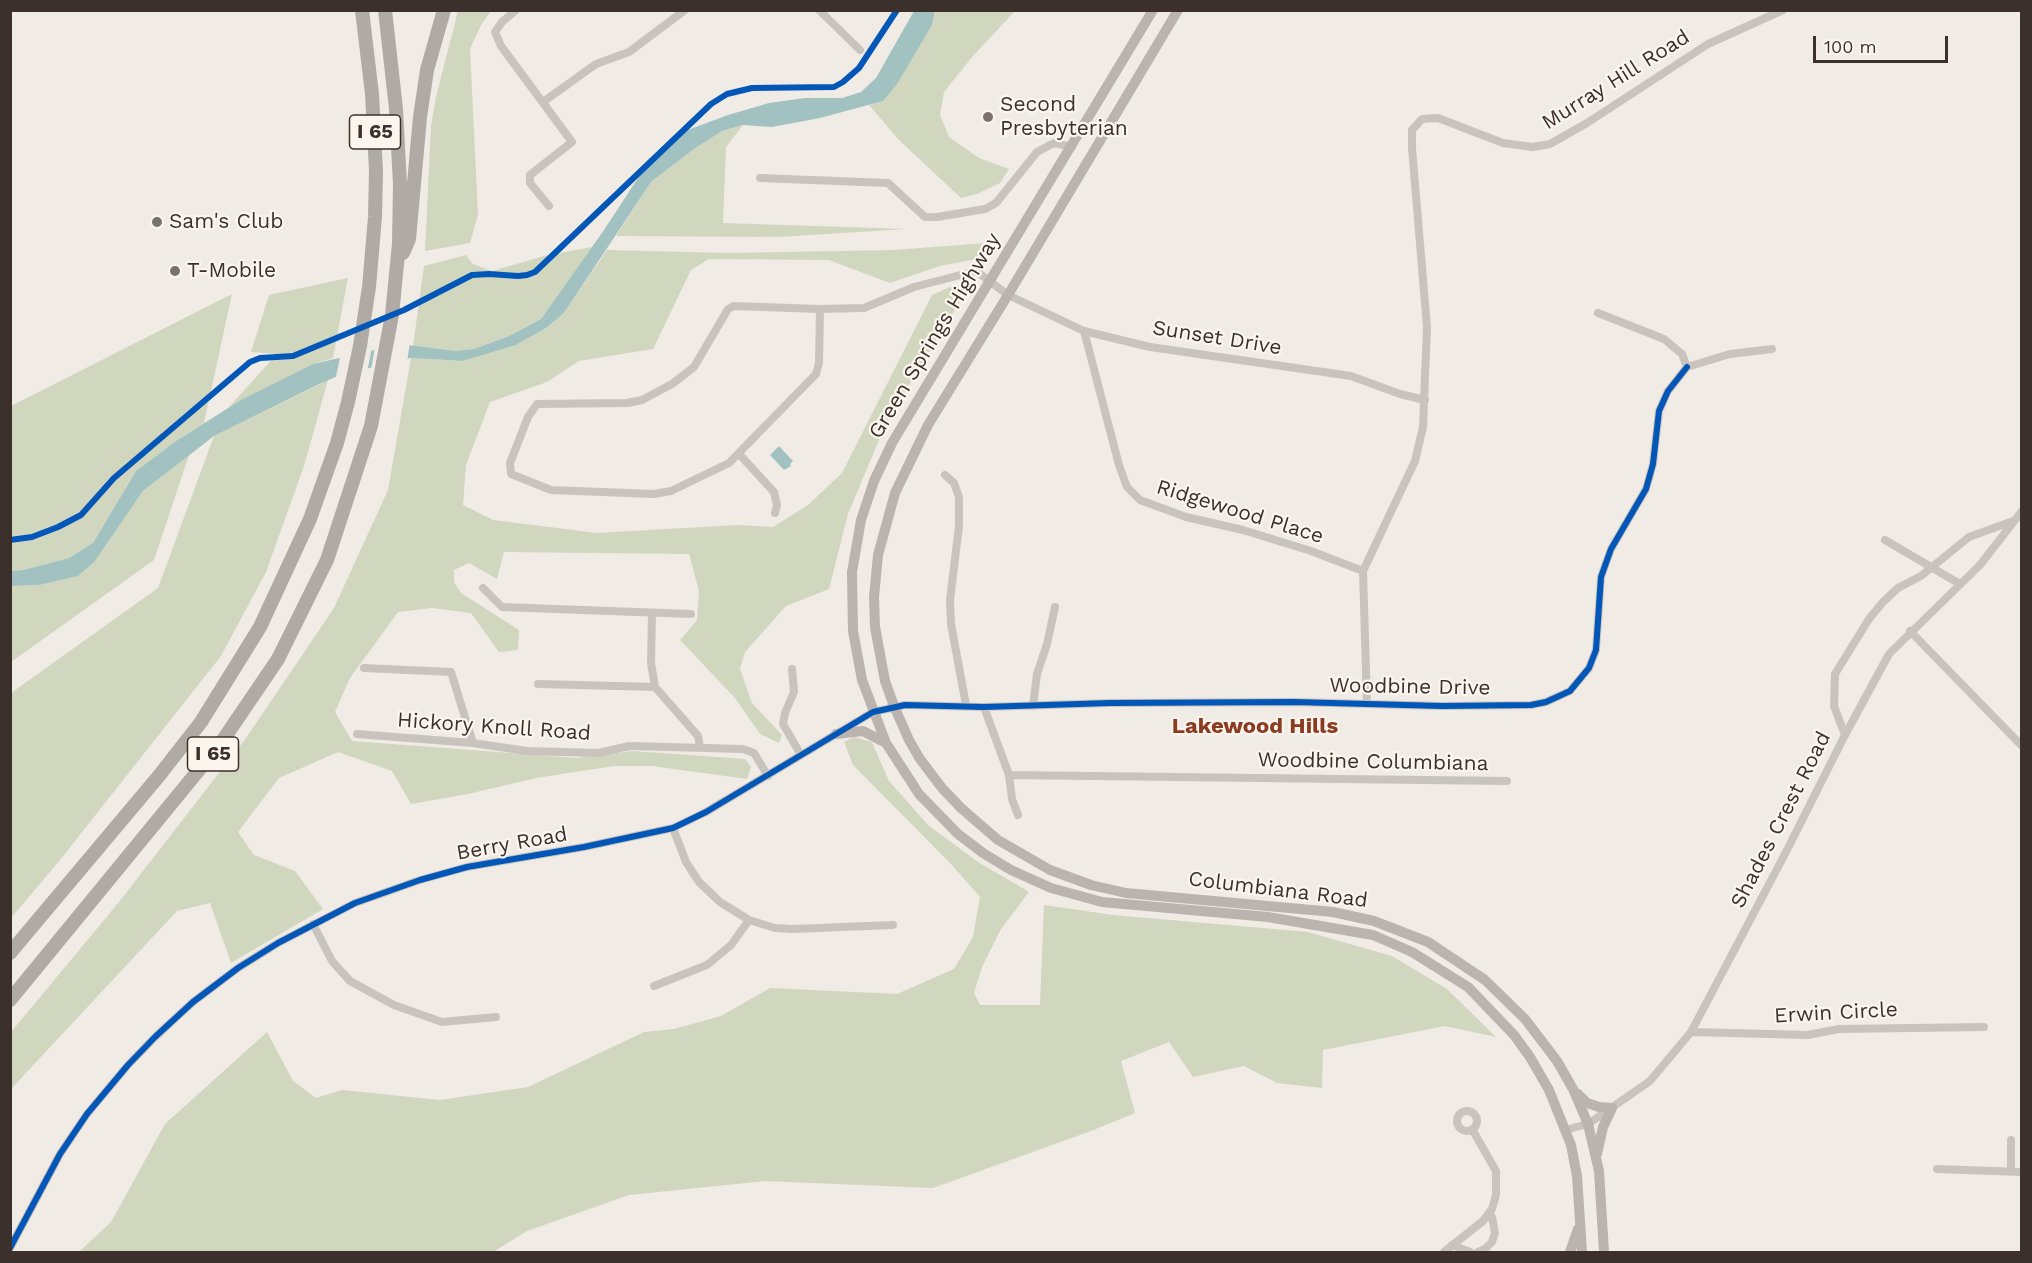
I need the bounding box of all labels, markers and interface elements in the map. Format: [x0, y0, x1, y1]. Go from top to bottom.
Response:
scale bar [1816, 24, 1951, 62]
street label: Murray Hill Road [1538, 25, 1694, 135]
text: 100 m [1824, 36, 1877, 57]
place label: Second Presbyterian [1000, 92, 1128, 142]
marker: Second Presbyterian [981, 110, 995, 124]
road number: I 65 [350, 115, 400, 149]
place label: Sam's Club [169, 209, 283, 235]
marker: Sam's Club [150, 215, 164, 229]
street label: Green Springs Highway [864, 229, 1006, 443]
place label: T-Mobile [187, 258, 276, 284]
marker: T-Mobile [168, 264, 182, 278]
street label: Sunset Drive [1151, 315, 1283, 361]
street label: Ridgewood Place [1153, 475, 1327, 549]
street label: Woodbine Drive [1329, 673, 1491, 701]
street label: Hickory Knoll Road [396, 708, 592, 746]
district label: Lakewood Hills [1172, 714, 1338, 740]
street label: Shades Crest Road [1726, 727, 1836, 913]
road number: I 65 [188, 737, 238, 771]
street label: Woodbine Columbiana [1257, 747, 1489, 777]
street label: Berry Road [455, 822, 569, 866]
street label: Columbiana Road [1187, 867, 1369, 913]
street label: Erwin Circle [1774, 997, 1898, 1029]

